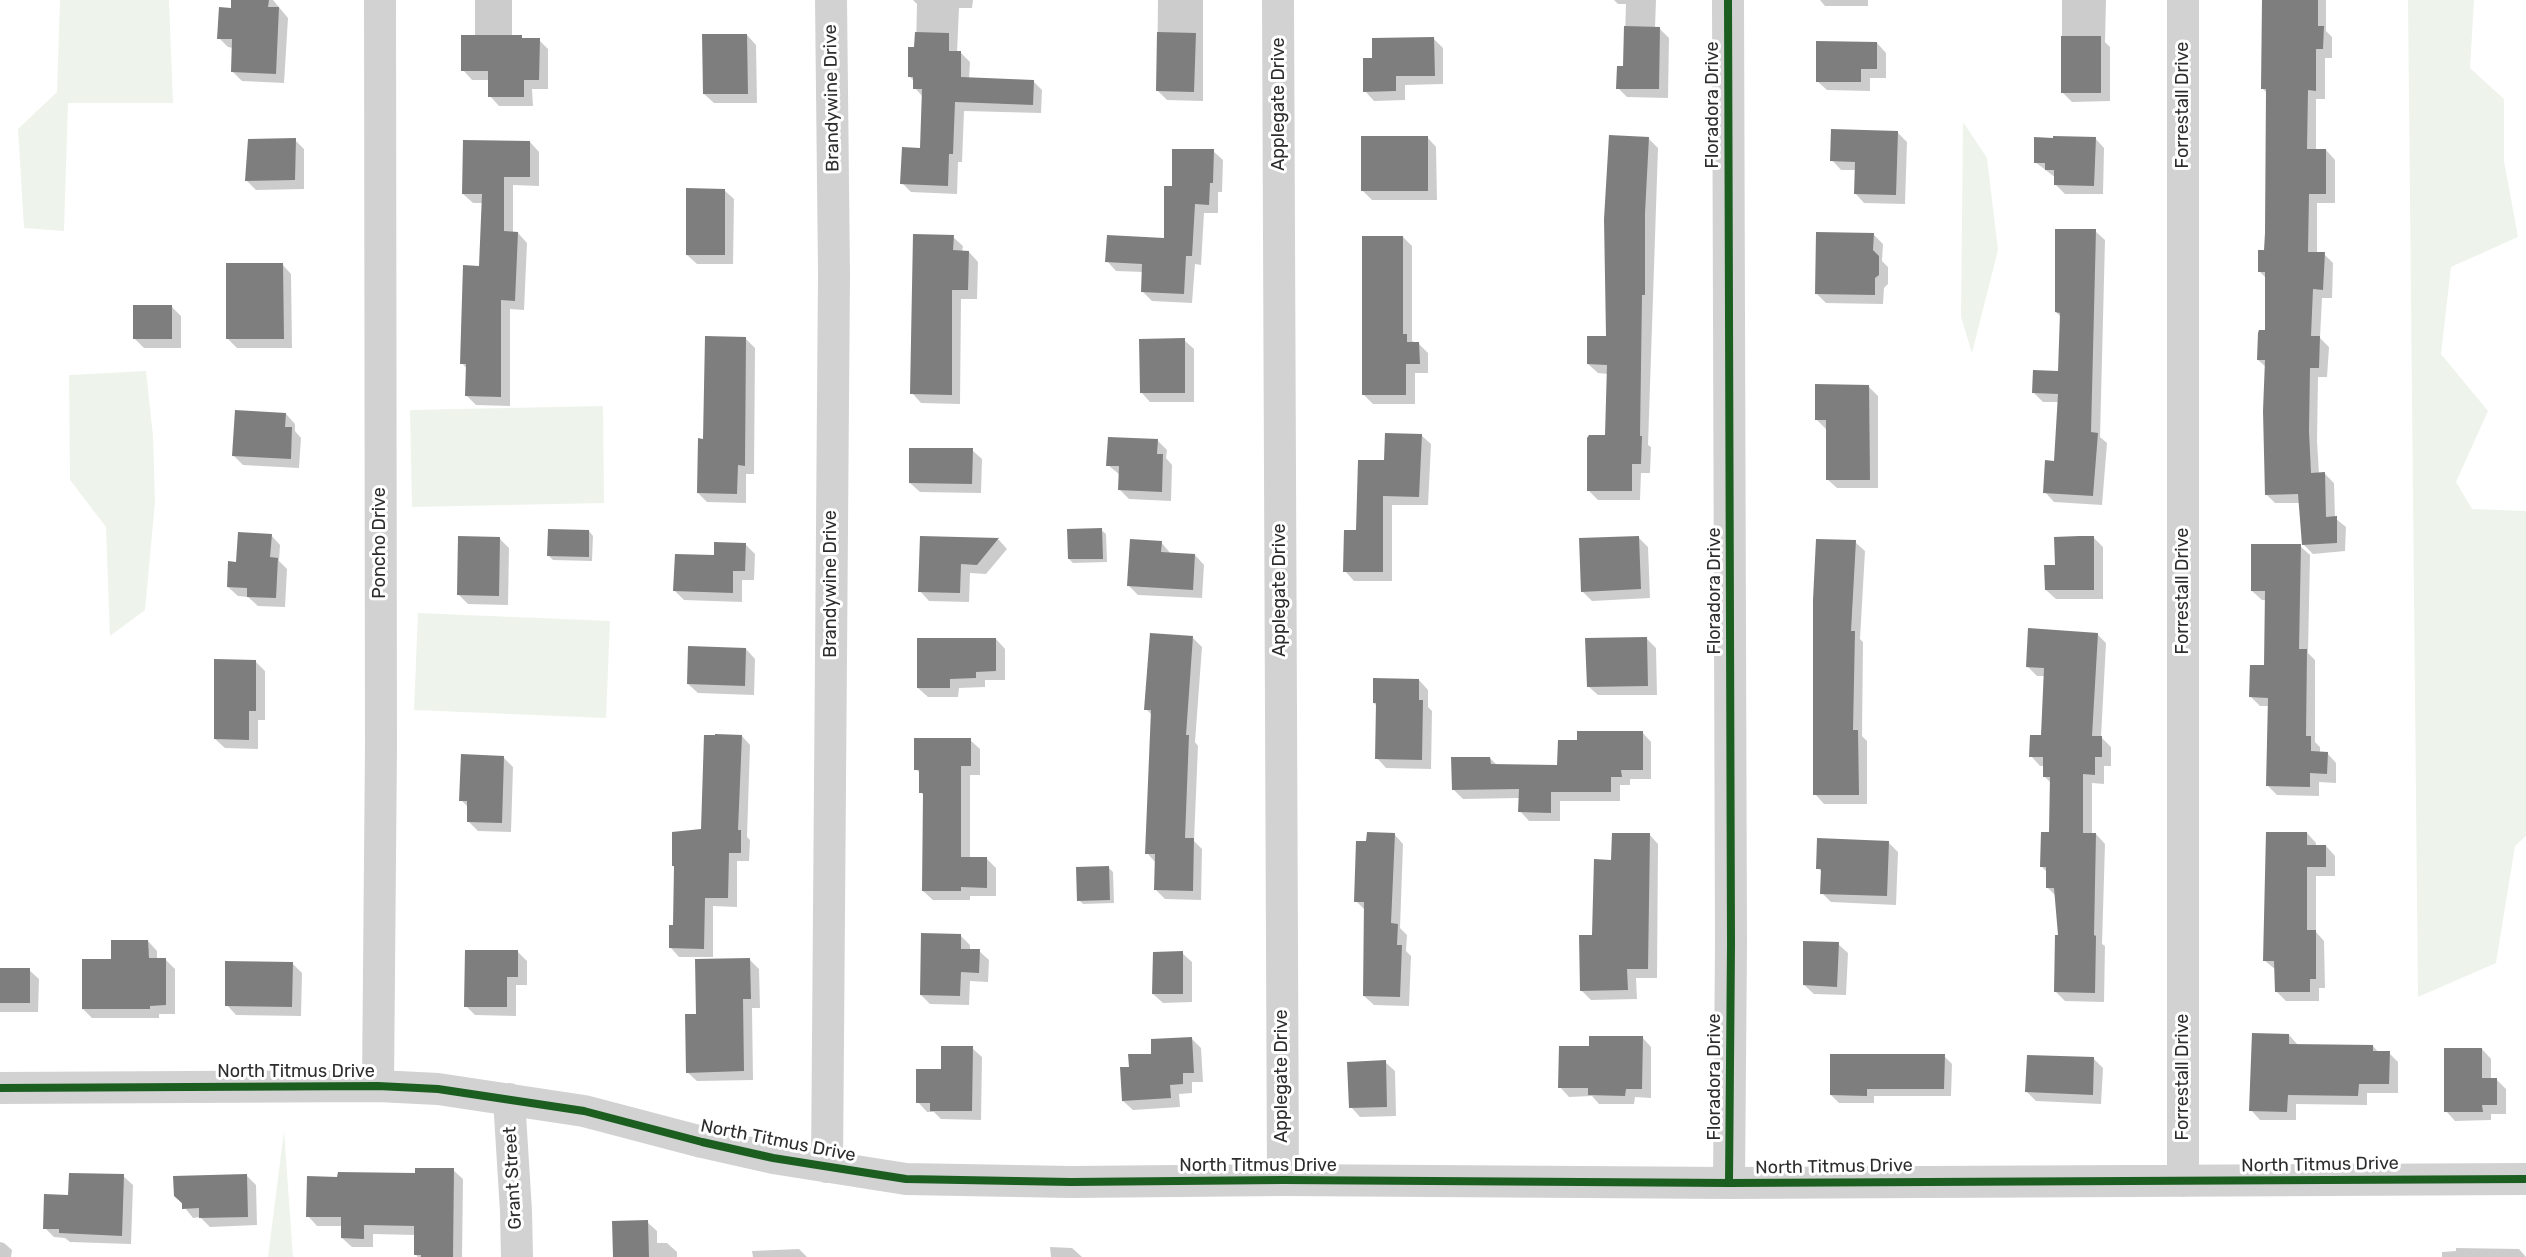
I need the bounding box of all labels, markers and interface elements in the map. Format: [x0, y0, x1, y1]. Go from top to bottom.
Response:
street label: Brandywine Drive [820, 24, 844, 172]
street label: Applegate Drive [1268, 37, 1290, 171]
street label: Floradora Drive [1702, 41, 1724, 169]
street label: Forrestall Drive [2172, 42, 2194, 168]
street label: Poncho Drive [369, 487, 391, 599]
street label: Brandywine Drive [820, 510, 842, 658]
street label: Applegate Drive [1269, 523, 1291, 657]
street label: Floradora Drive [1704, 527, 1726, 655]
street label: Forrestall Drive [2172, 528, 2194, 654]
street label: Applegate Drive [1271, 1009, 1293, 1143]
street label: Floradora Drive [1704, 1013, 1726, 1141]
street label: Forrestall Drive [2172, 1014, 2194, 1140]
street label: North Titmus Drive [217, 1061, 375, 1083]
street label: North Titmus Drive [699, 1115, 857, 1167]
street label: Grant Street [500, 1126, 526, 1230]
street label: North Titmus Drive [2241, 1153, 2399, 1177]
street label: North Titmus Drive [1179, 1155, 1337, 1177]
street label: North Titmus Drive [1755, 1155, 1913, 1179]

